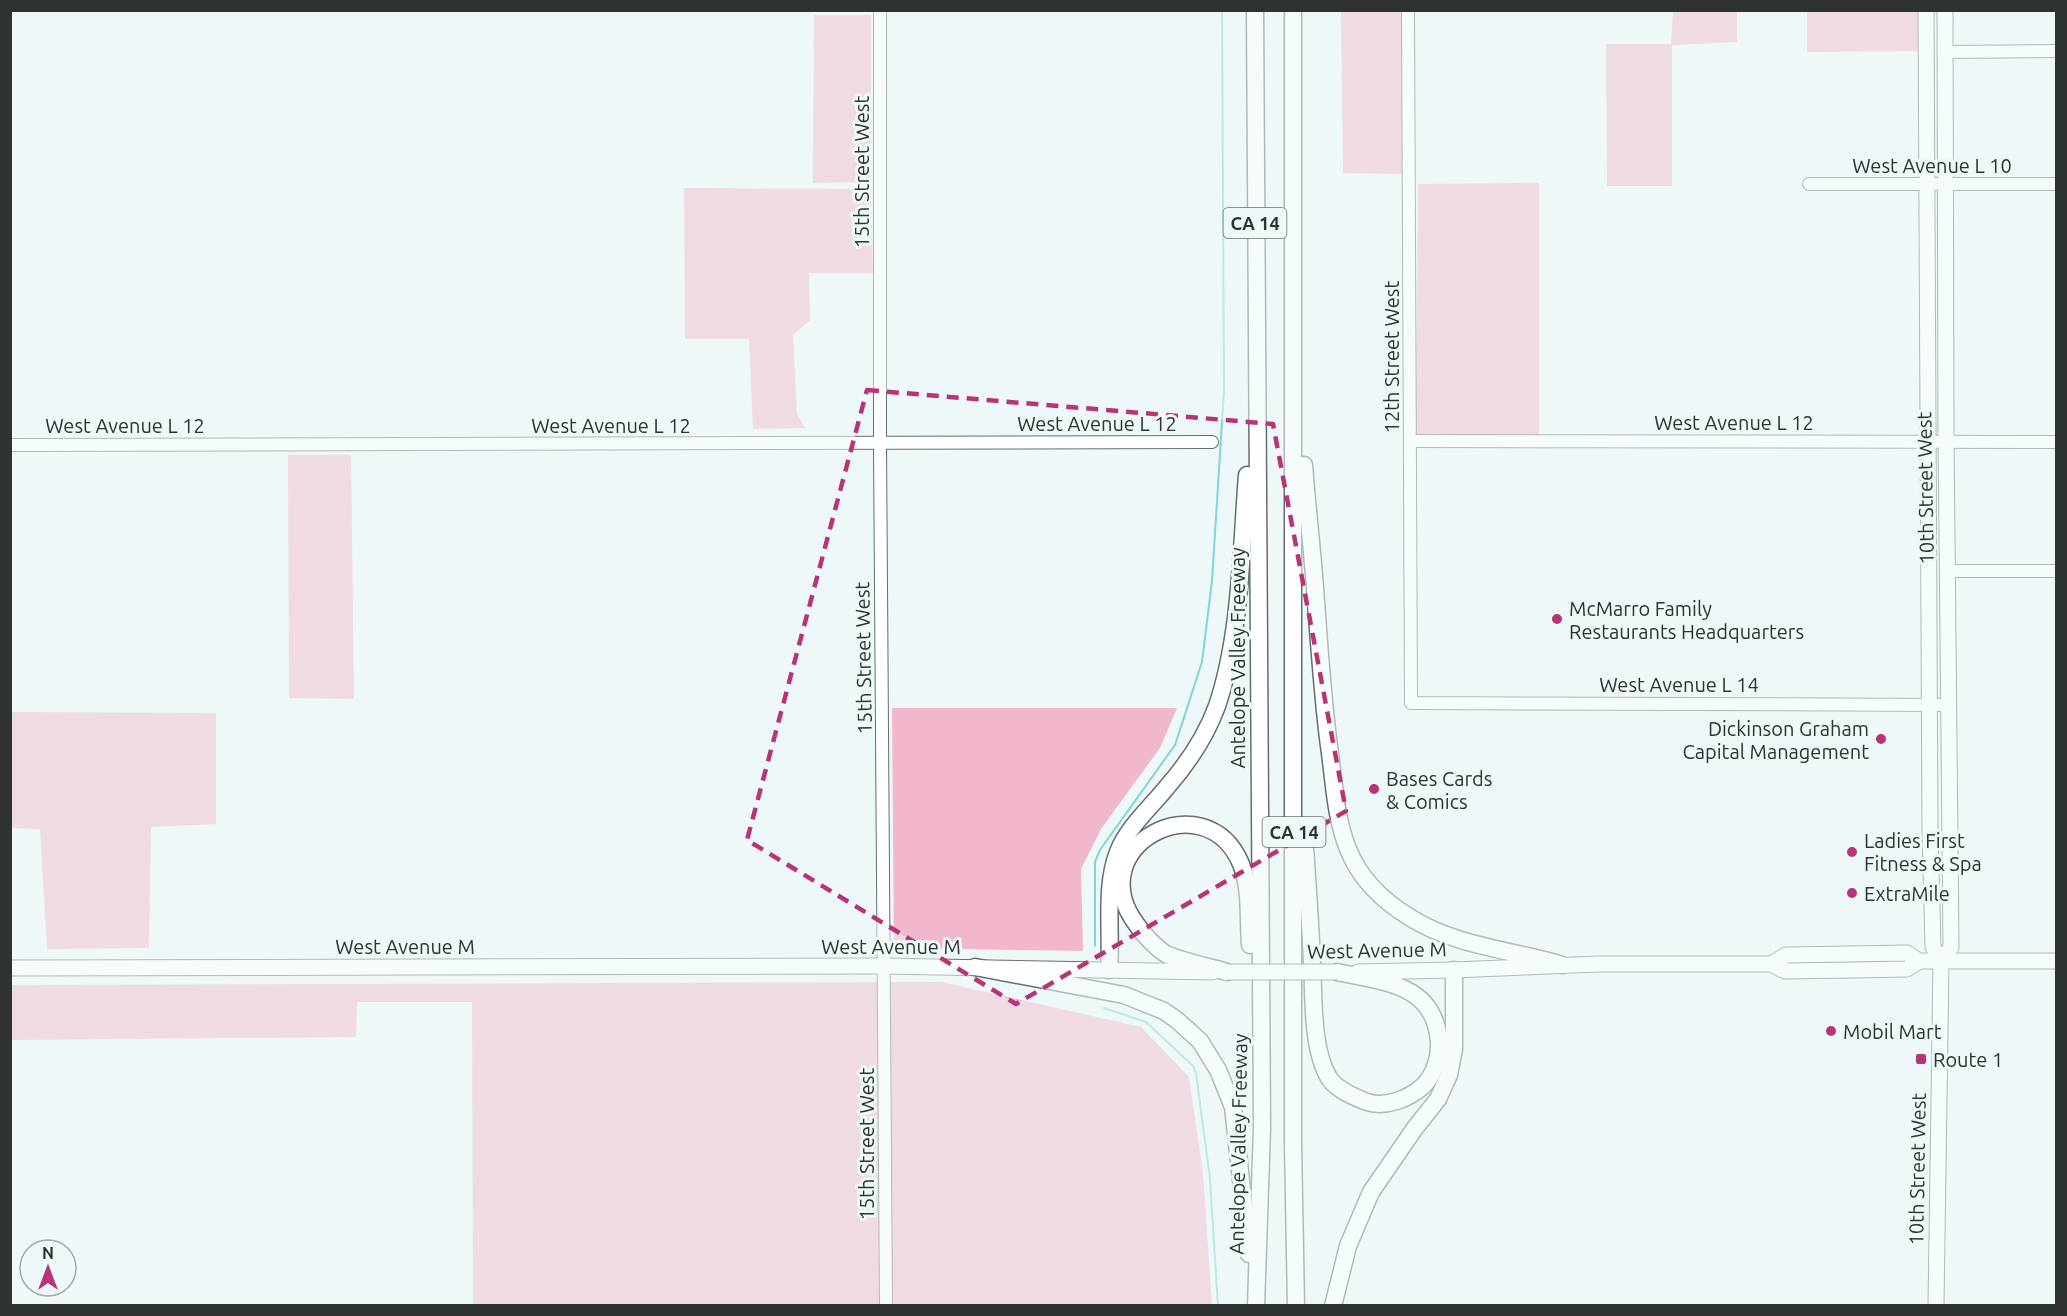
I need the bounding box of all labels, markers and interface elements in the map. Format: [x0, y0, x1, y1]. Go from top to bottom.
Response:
street label: 15th Street West [850, 96, 873, 248]
street label: West Avenue L 10 [1852, 154, 2012, 177]
road number: CA 14 [1224, 208, 1286, 238]
street label: 12th Street West [1380, 281, 1403, 433]
street label: West Avenue L 12 [1654, 411, 1814, 434]
street label: 10th Street West [1912, 411, 1938, 565]
street label: West Avenue L 12 [1017, 412, 1177, 435]
street label: West Avenue L 12 [45, 414, 205, 437]
street label: West Avenue L 12 [531, 414, 691, 437]
street label: Antelope Valley Freeway [1226, 547, 1249, 769]
street label: 15th Street West [850, 581, 876, 735]
place label: McMarro Family Restaurants Headquarters [1569, 597, 1804, 643]
marker: McMarro Family Restaurants Headquarters [1550, 612, 1564, 626]
street label: West Avenue L 14 [1599, 673, 1759, 696]
place label: Dickinson Graham Capital Management [1682, 717, 1869, 763]
marker: Dickinson Graham Capital Management [1874, 732, 1888, 746]
place label: Bases Cards & Comics [1386, 767, 1492, 813]
marker: Bases Cards & Comics [1367, 782, 1381, 796]
road number: CA 14 [1262, 817, 1326, 847]
place label: Ladies First Fitness & Spa [1864, 829, 1982, 875]
marker: Ladies First Fitness & Spa [1845, 845, 1859, 859]
place label: ExtraMile [1864, 882, 1950, 905]
marker: ExtraMile [1845, 886, 1859, 900]
street label: West Avenue M [335, 935, 475, 958]
street label: West Avenue M [821, 935, 961, 958]
street label: West Avenue M [1307, 937, 1447, 963]
place label: Mobil Mart [1843, 1020, 1942, 1043]
marker: Mobil Mart [1824, 1024, 1838, 1038]
street label: Antelope Valley Freeway [1225, 1033, 1251, 1255]
place label: Route 1 [1933, 1048, 2003, 1071]
marker: Route 1 [1914, 1052, 1928, 1066]
street label: 15th Street West [855, 1068, 878, 1220]
street label: 10th Street West [1904, 1092, 1930, 1246]
north arrow [18, 1238, 78, 1298]
text: N [42, 1244, 54, 1262]

